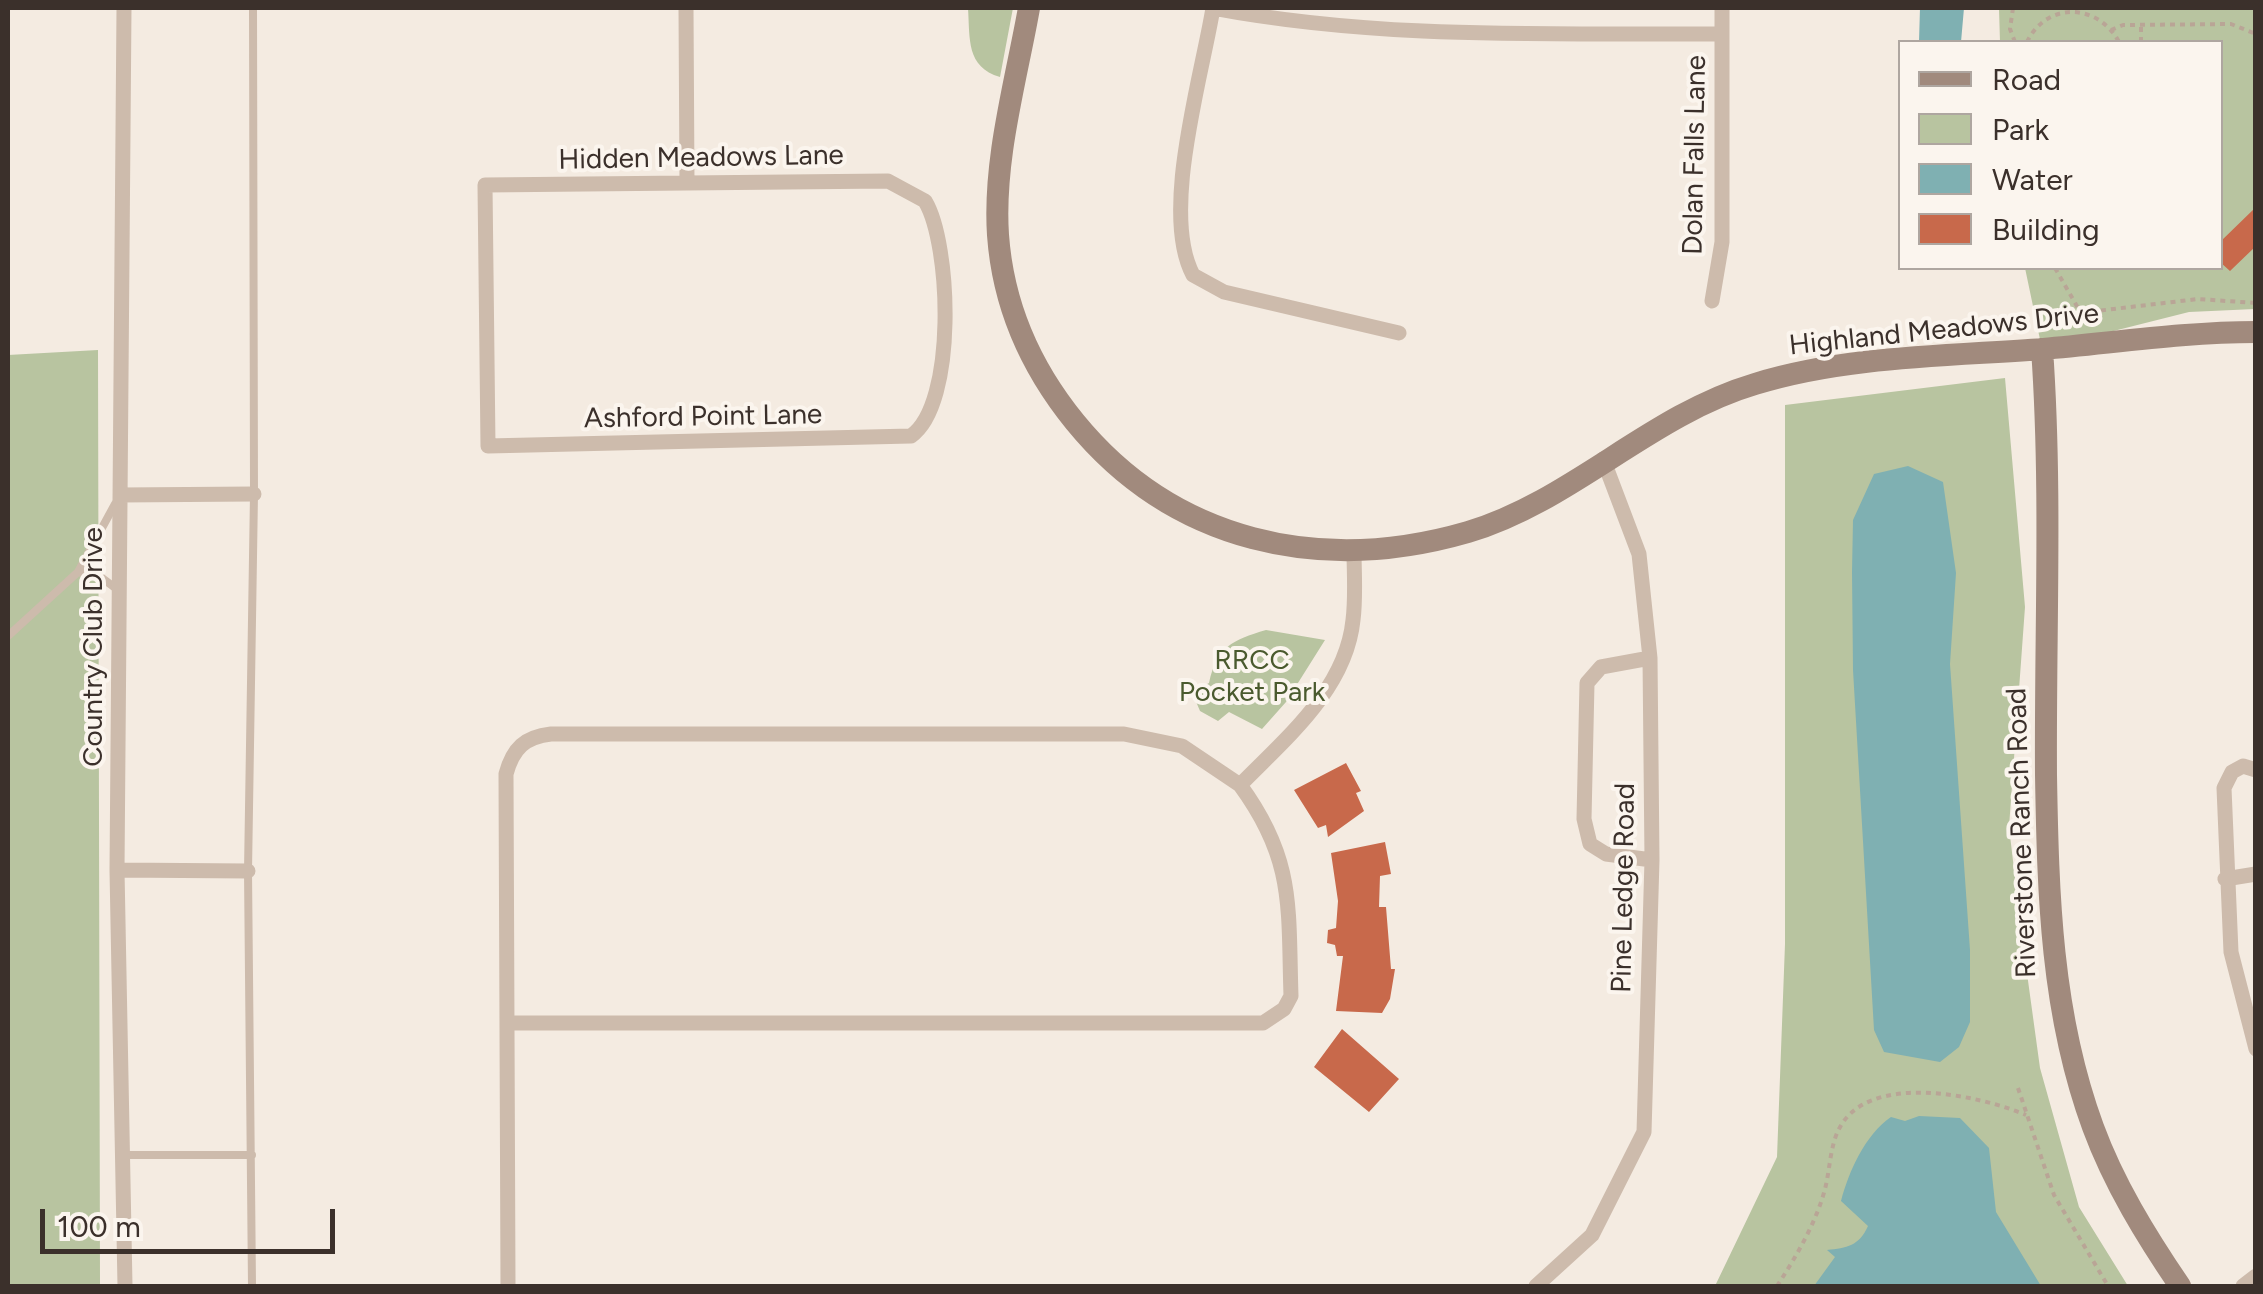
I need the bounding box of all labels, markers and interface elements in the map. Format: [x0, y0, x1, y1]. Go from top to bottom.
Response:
legend [1898, 40, 2223, 270]
street label: Dolan Falls Lane [1676, 55, 1714, 255]
text: Road [1992, 61, 2061, 98]
text: Park [1992, 111, 2049, 148]
street label: Hidden Meadows Lane [558, 139, 844, 177]
text: Water [1992, 161, 2073, 198]
text: Building [1992, 211, 2100, 248]
street label: Highland Meadows Drive [1788, 297, 2100, 363]
street label: Ashford Point Lane [584, 398, 822, 436]
street label: Country Club Drive [77, 527, 111, 767]
park label: RRCC Pocket Park [1179, 644, 1325, 710]
street label: Riverstone Ranch Road [2000, 687, 2044, 979]
street label: Pine Ledge Road [1605, 783, 1643, 993]
scale bar [45, 1189, 340, 1251]
text: 100 m [57, 1208, 141, 1245]

